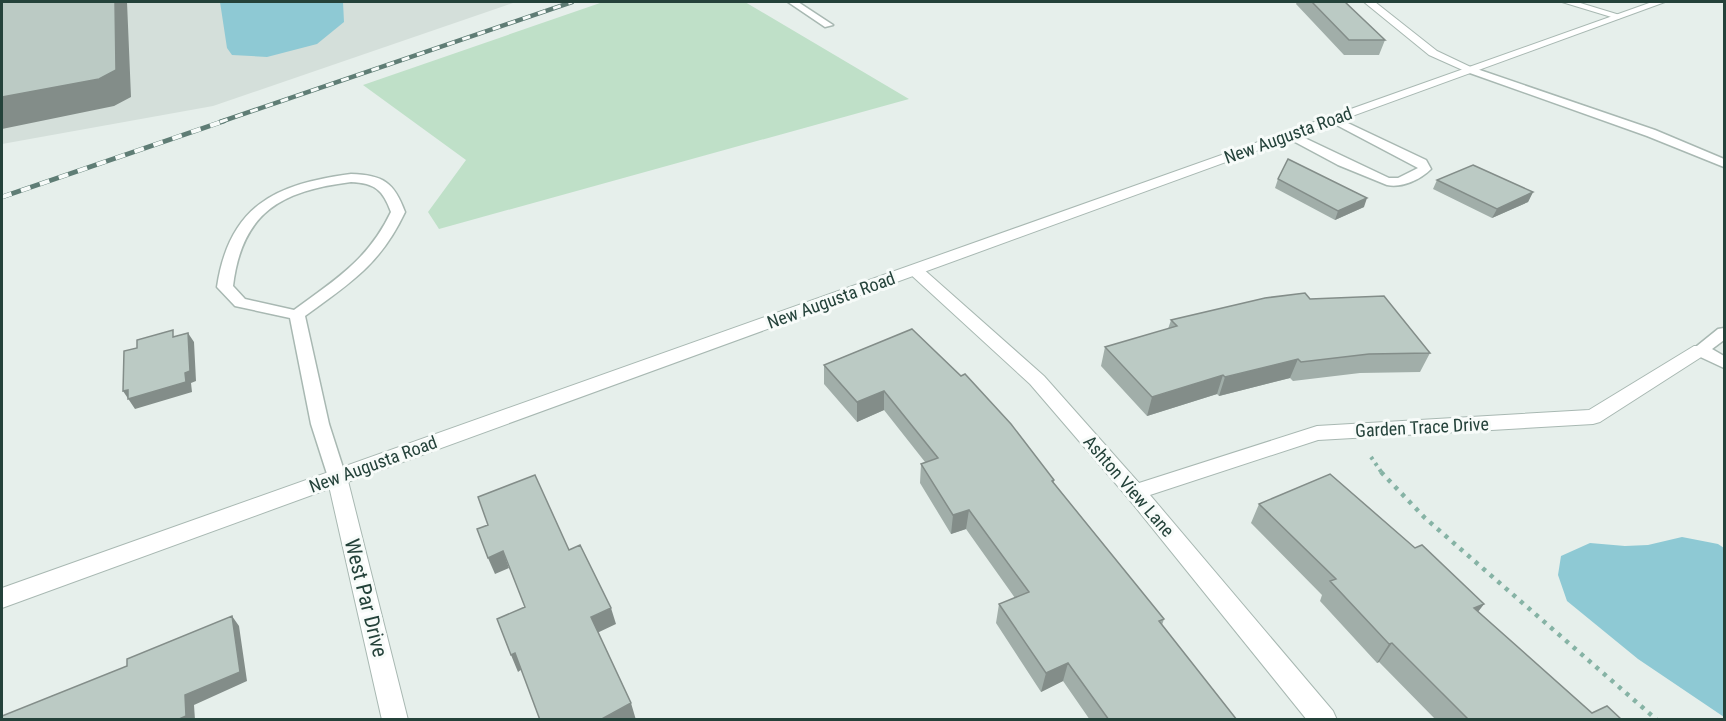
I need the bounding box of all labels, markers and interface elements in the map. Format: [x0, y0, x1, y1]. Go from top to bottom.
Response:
street label: New Augusta Road [1221, 102, 1355, 168]
street label: New Augusta Road [764, 267, 898, 333]
street label: Garden Trace Drive [1355, 413, 1489, 441]
street label: New Augusta Road [306, 431, 440, 497]
street label: Ashton View Lane [1079, 431, 1179, 541]
street label: West Par Drive [340, 536, 392, 660]

